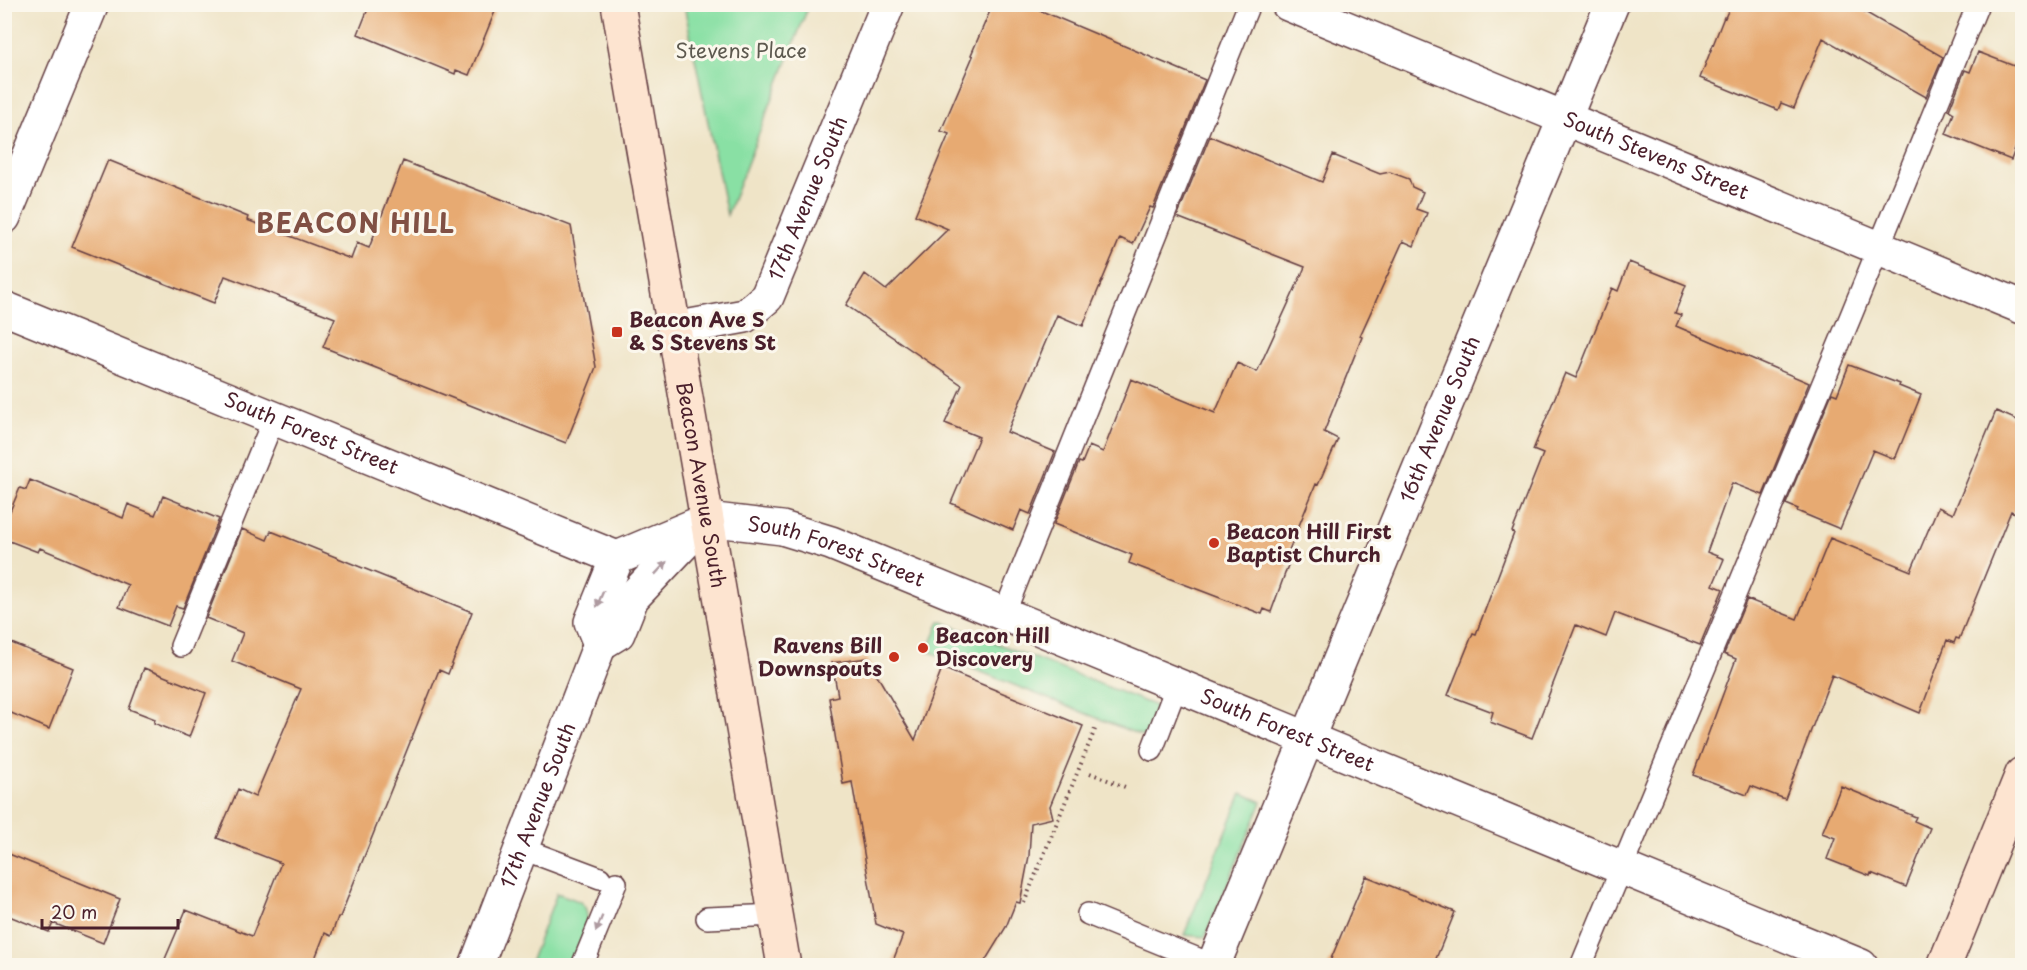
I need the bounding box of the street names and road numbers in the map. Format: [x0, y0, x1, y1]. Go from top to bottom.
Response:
street label: South Stevens Street [1559, 103, 1754, 207]
street label: 17th Avenue South [759, 111, 854, 285]
street label: 16th Avenue South [1391, 331, 1487, 507]
street label: Beacon Avenue South [669, 379, 735, 590]
street label: South Forest Street [220, 384, 403, 481]
street label: South Forest Street [746, 508, 930, 594]
street label: South Forest Street [1196, 680, 1379, 779]
street label: 17th Avenue South [491, 718, 582, 892]

